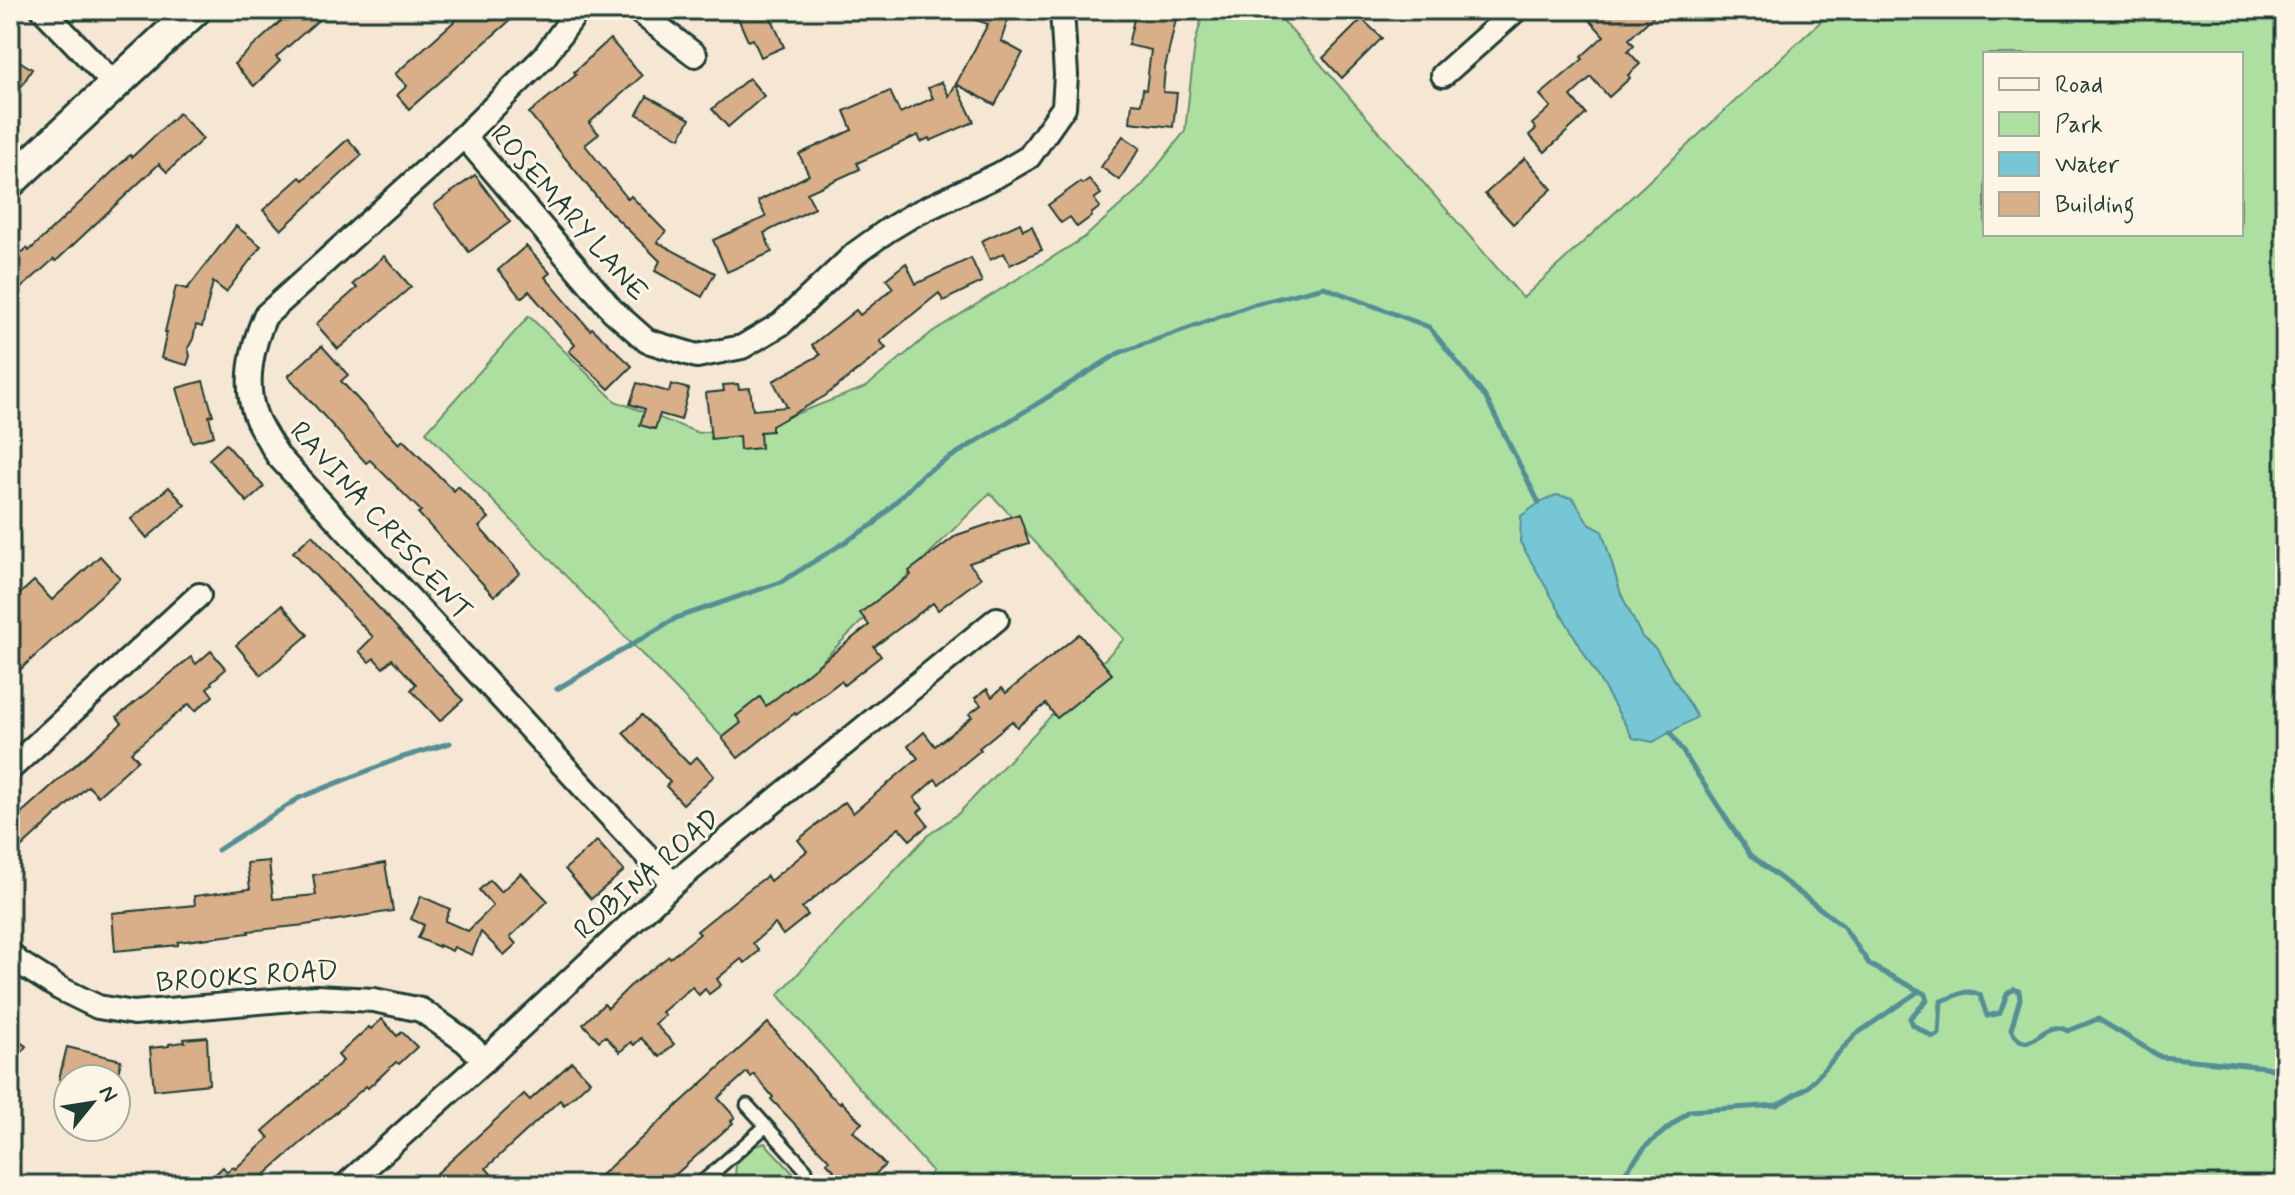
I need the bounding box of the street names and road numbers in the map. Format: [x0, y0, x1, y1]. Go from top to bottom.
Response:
street label: ROSEMARY LANE [481, 117, 655, 310]
street label: RAVINA CRESCENT [281, 414, 480, 629]
street label: ROBINA ROAD [567, 801, 729, 949]
street label: BROOKS ROAD [155, 953, 340, 1002]

